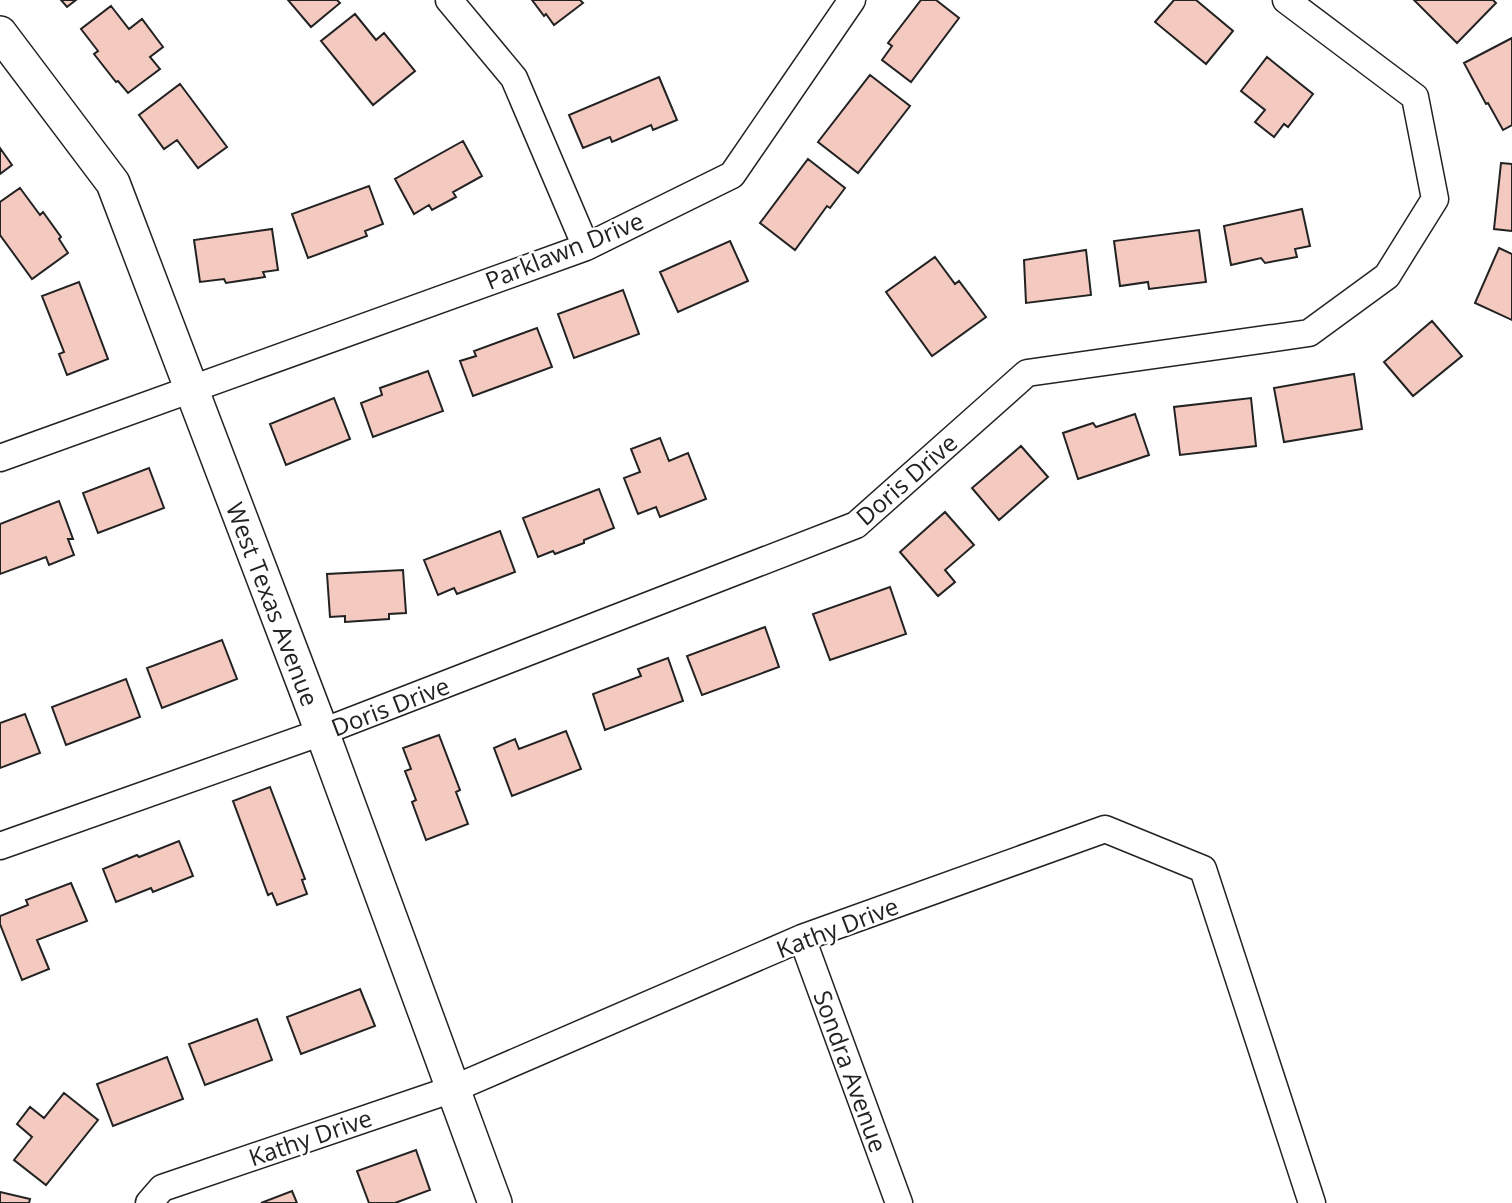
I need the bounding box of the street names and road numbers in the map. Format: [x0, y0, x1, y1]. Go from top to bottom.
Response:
street label: Parklawn Drive [480, 203, 648, 297]
street label: Doris Drive [848, 426, 964, 532]
street label: West Texas Avenue [219, 497, 327, 711]
street label: Doris Drive [326, 668, 454, 744]
street label: Kathy Drive [771, 889, 903, 965]
street label: Sondra Avenue [806, 986, 896, 1156]
street label: Kathy Drive [244, 1101, 376, 1173]

